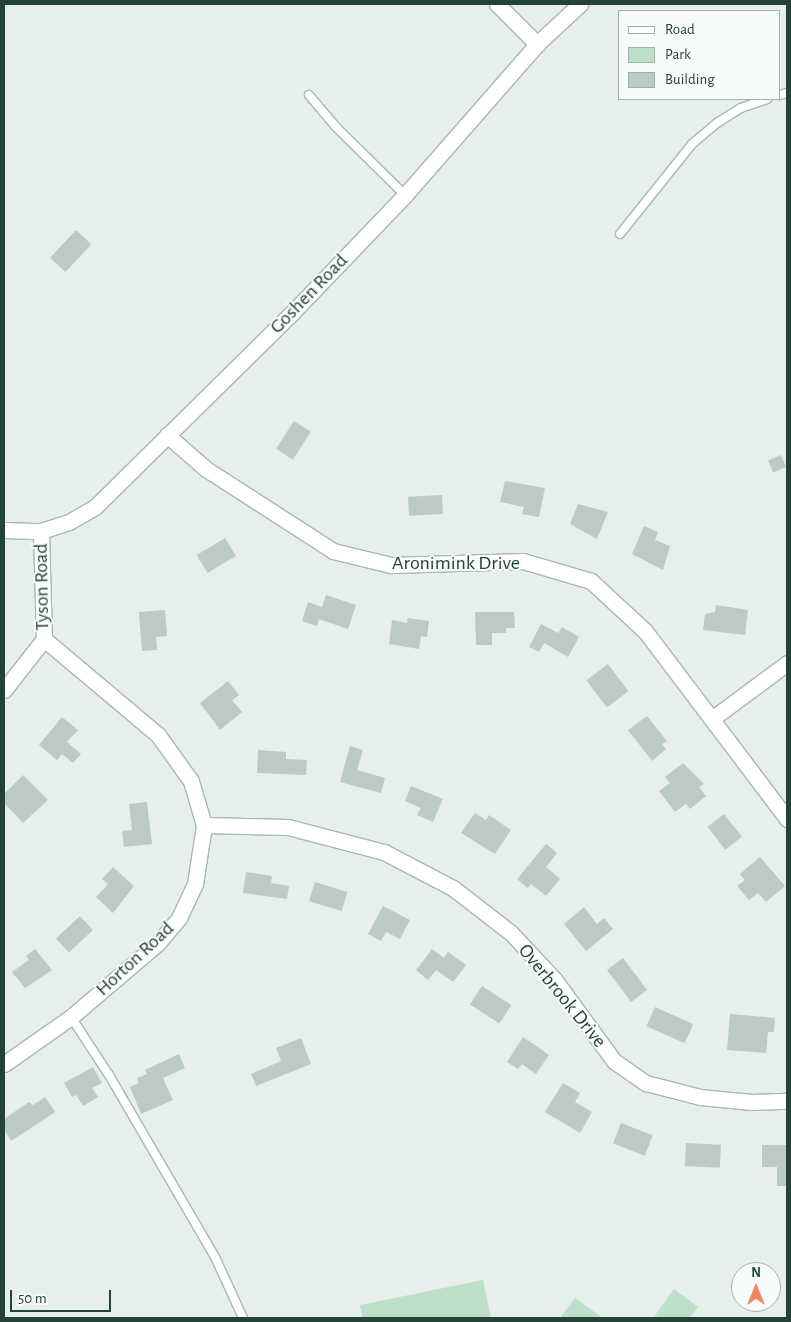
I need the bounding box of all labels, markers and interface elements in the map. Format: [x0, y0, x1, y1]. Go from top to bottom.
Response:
legend [618, 10, 781, 100]
text: Road [665, 22, 695, 37]
text: Park [665, 47, 691, 62]
text: Building [665, 72, 715, 87]
street label: Goshen Road [265, 249, 353, 339]
street label: Tyson Road [29, 543, 55, 631]
street label: Aronimink Drive [392, 551, 520, 575]
street label: Horton Road [91, 917, 179, 1001]
street label: Overbrook Drive [513, 939, 611, 1053]
north arrow [731, 1262, 781, 1312]
text: N [751, 1266, 761, 1280]
scale bar [12, 1280, 114, 1312]
text: 50 m [18, 1291, 47, 1306]

